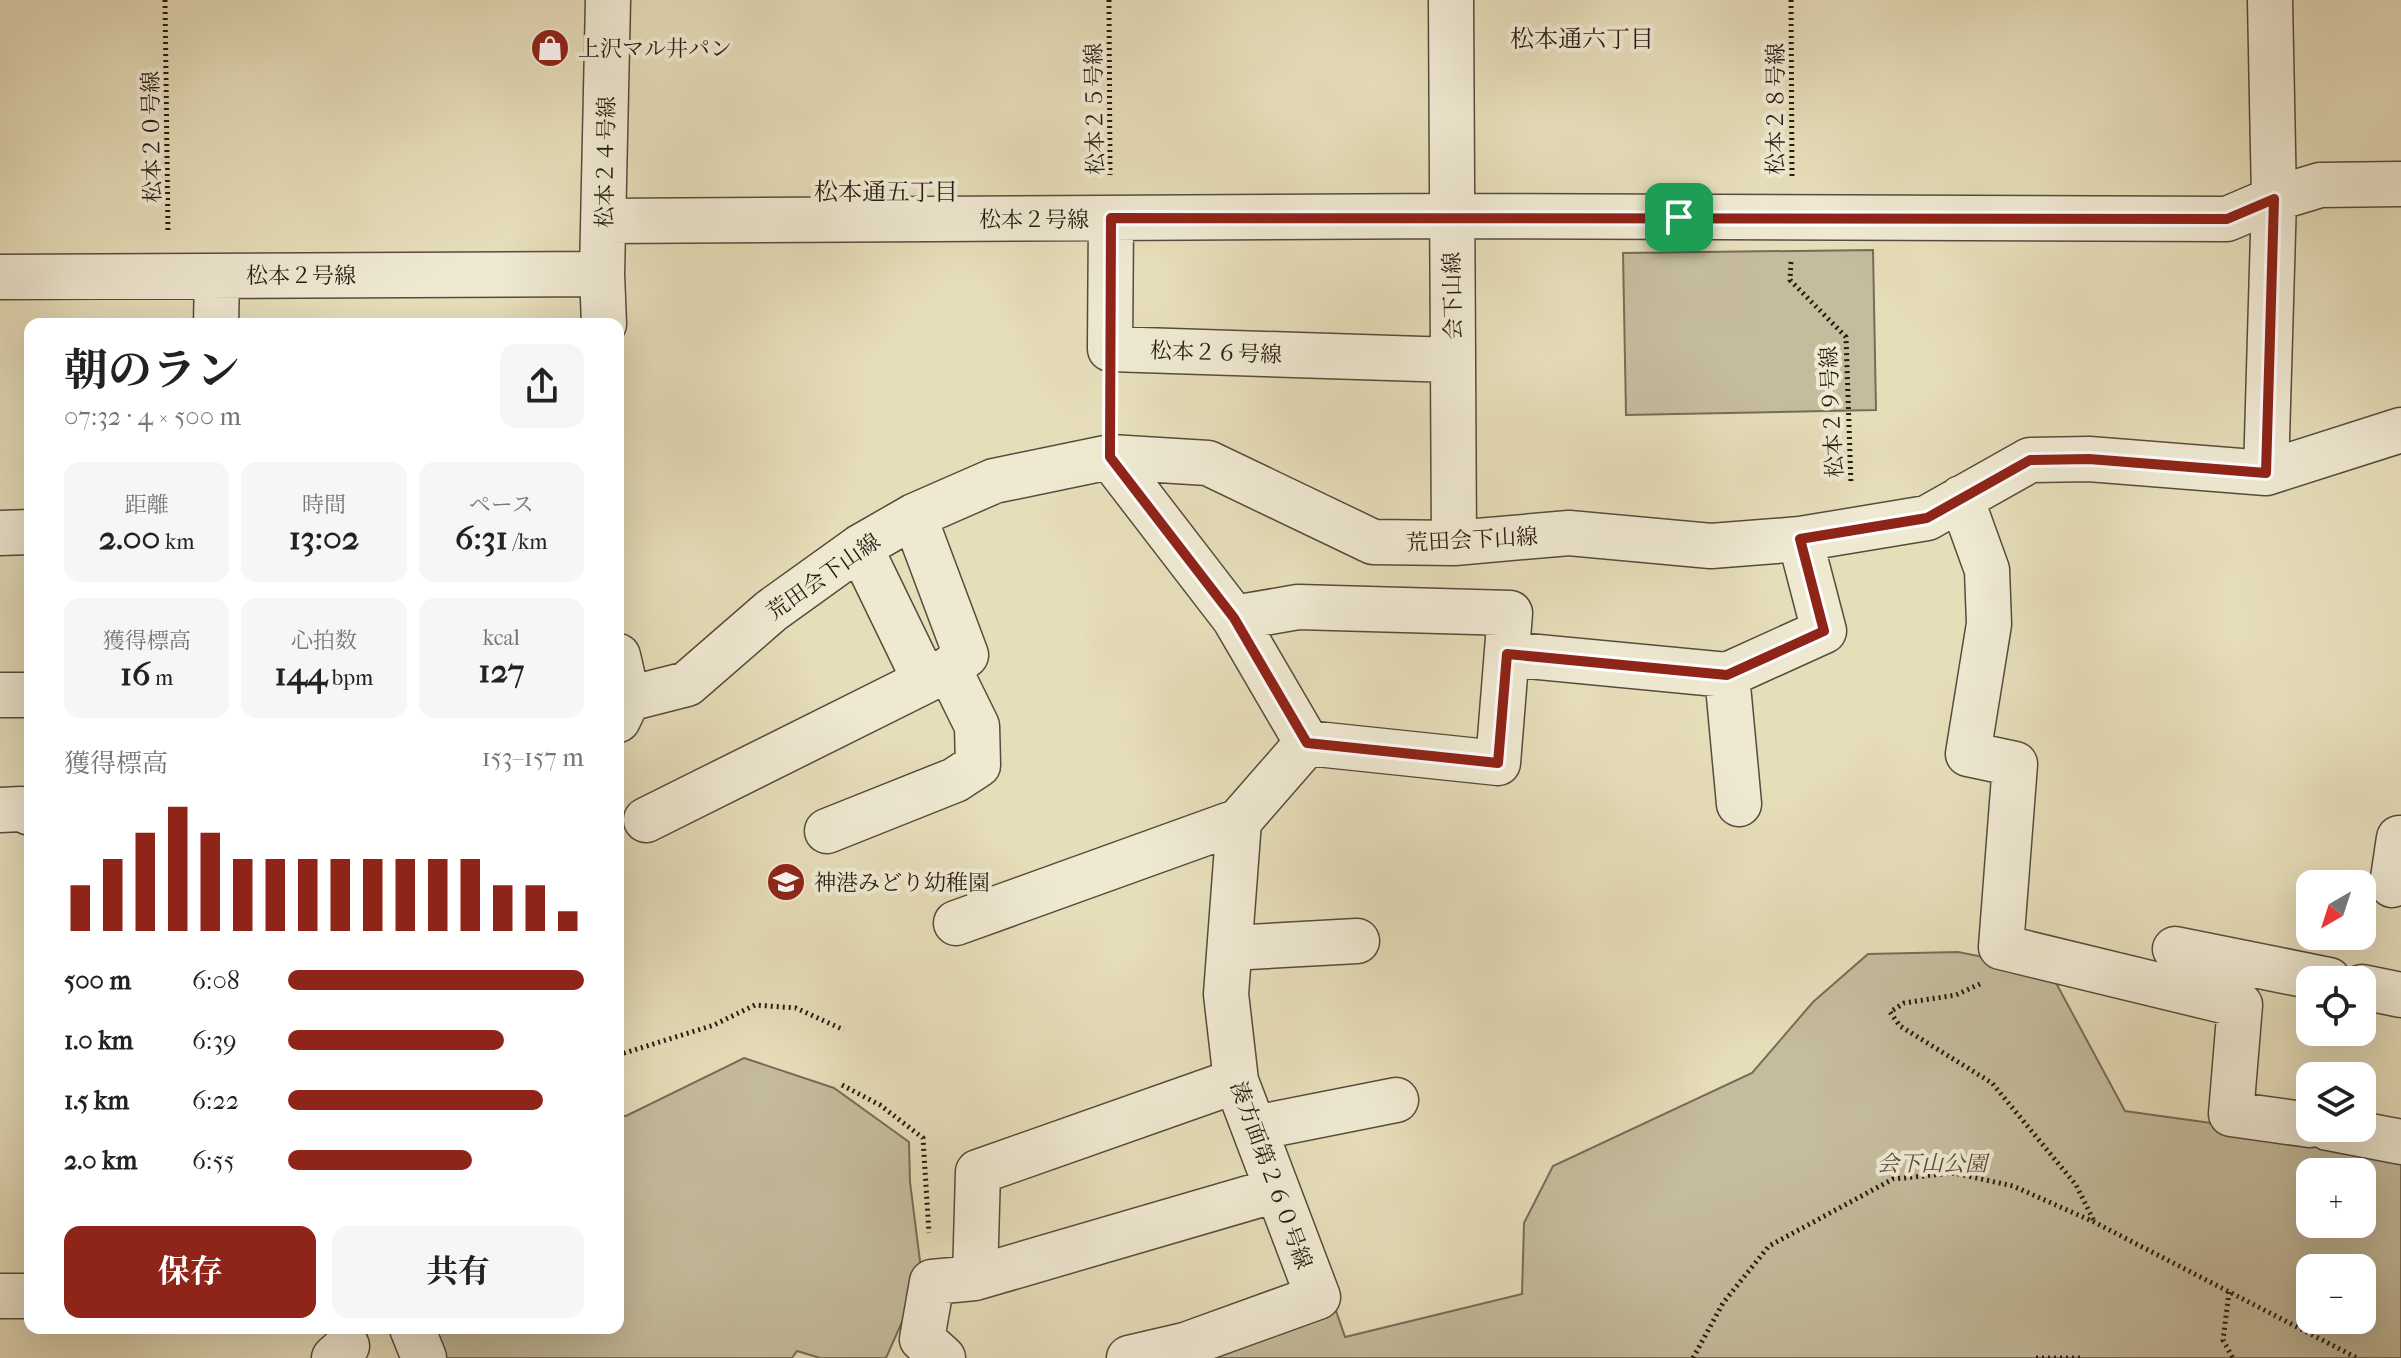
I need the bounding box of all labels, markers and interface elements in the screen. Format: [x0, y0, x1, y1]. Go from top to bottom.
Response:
district label: 松本通六丁目 [1510, 25, 1654, 53]
shop icon: 上沢マル井パン [529, 27, 571, 69]
place label: 上沢マル井パン [578, 36, 732, 62]
street label: 松本２５号線 [1081, 43, 1109, 175]
street label: 松本２８号線 [1763, 43, 1789, 175]
street label: 松本２０号線 [138, 71, 166, 203]
street label: 松本２４号線 [592, 96, 620, 228]
district label: 松本通五丁目 [814, 178, 958, 206]
pin [1645, 183, 1713, 251]
icon: arrive [1657, 195, 1701, 239]
street label: 松本２号線 [979, 207, 1089, 233]
street label: 会下山線 [1439, 252, 1467, 340]
street label: 松本２号線 [246, 263, 356, 289]
street label: 松本２６号線 [1150, 338, 1282, 368]
button: share [500, 344, 584, 428]
text: 朝のラン [64, 345, 240, 396]
street label: 松本２９号線 [1816, 345, 1848, 479]
text: 07:32 · 4 × 500 m [64, 401, 241, 432]
text: 距離 [125, 492, 169, 518]
text: 時間 [302, 492, 346, 518]
text: ペース [469, 492, 534, 518]
text: 2.00 [99, 518, 160, 558]
text: 13:02 [289, 518, 359, 558]
text: 6:31 [455, 518, 508, 558]
street label: 荒田会下山線 [1405, 524, 1539, 556]
street label: 荒田会下山線 [762, 528, 885, 625]
text: km [160, 529, 195, 555]
text: /km [508, 529, 548, 555]
text: kcal [483, 625, 520, 651]
text: 獲得標高 [103, 628, 191, 654]
text: 心拍数 [291, 628, 357, 654]
text: 127 [478, 651, 524, 691]
text: 16 [120, 654, 150, 694]
text: 144 [275, 654, 327, 694]
text: m [150, 665, 173, 691]
text: bpm [327, 665, 373, 691]
text: 153–157 m [481, 742, 584, 773]
text: 獲得標高 [64, 748, 168, 779]
school or university icon: 神港みどり幼稚園 [765, 861, 807, 903]
place label: 神港みどり幼稚園 [814, 870, 990, 896]
north arrow [2296, 870, 2376, 950]
map controls [2296, 870, 2376, 1334]
text: 500 m [64, 965, 131, 996]
text: 6:08 [192, 965, 240, 996]
button: locate [2296, 966, 2376, 1046]
text: 1.0 km [64, 1025, 133, 1056]
text: 6:39 [192, 1025, 237, 1056]
button: layers [2296, 1062, 2376, 1142]
street label: 湊方面第２６０号線 [1225, 1078, 1317, 1273]
text: 1.5 km [64, 1085, 129, 1116]
text: 6:22 [192, 1085, 239, 1116]
text: 2.0 km [64, 1145, 137, 1176]
text: 6:55 [192, 1145, 235, 1176]
park label: 会下山公園 [1877, 1151, 1990, 1177]
button: + [2296, 1158, 2376, 1238]
button: 保存 [64, 1226, 316, 1318]
button: 共有 [332, 1226, 584, 1318]
button: − [2296, 1254, 2376, 1334]

